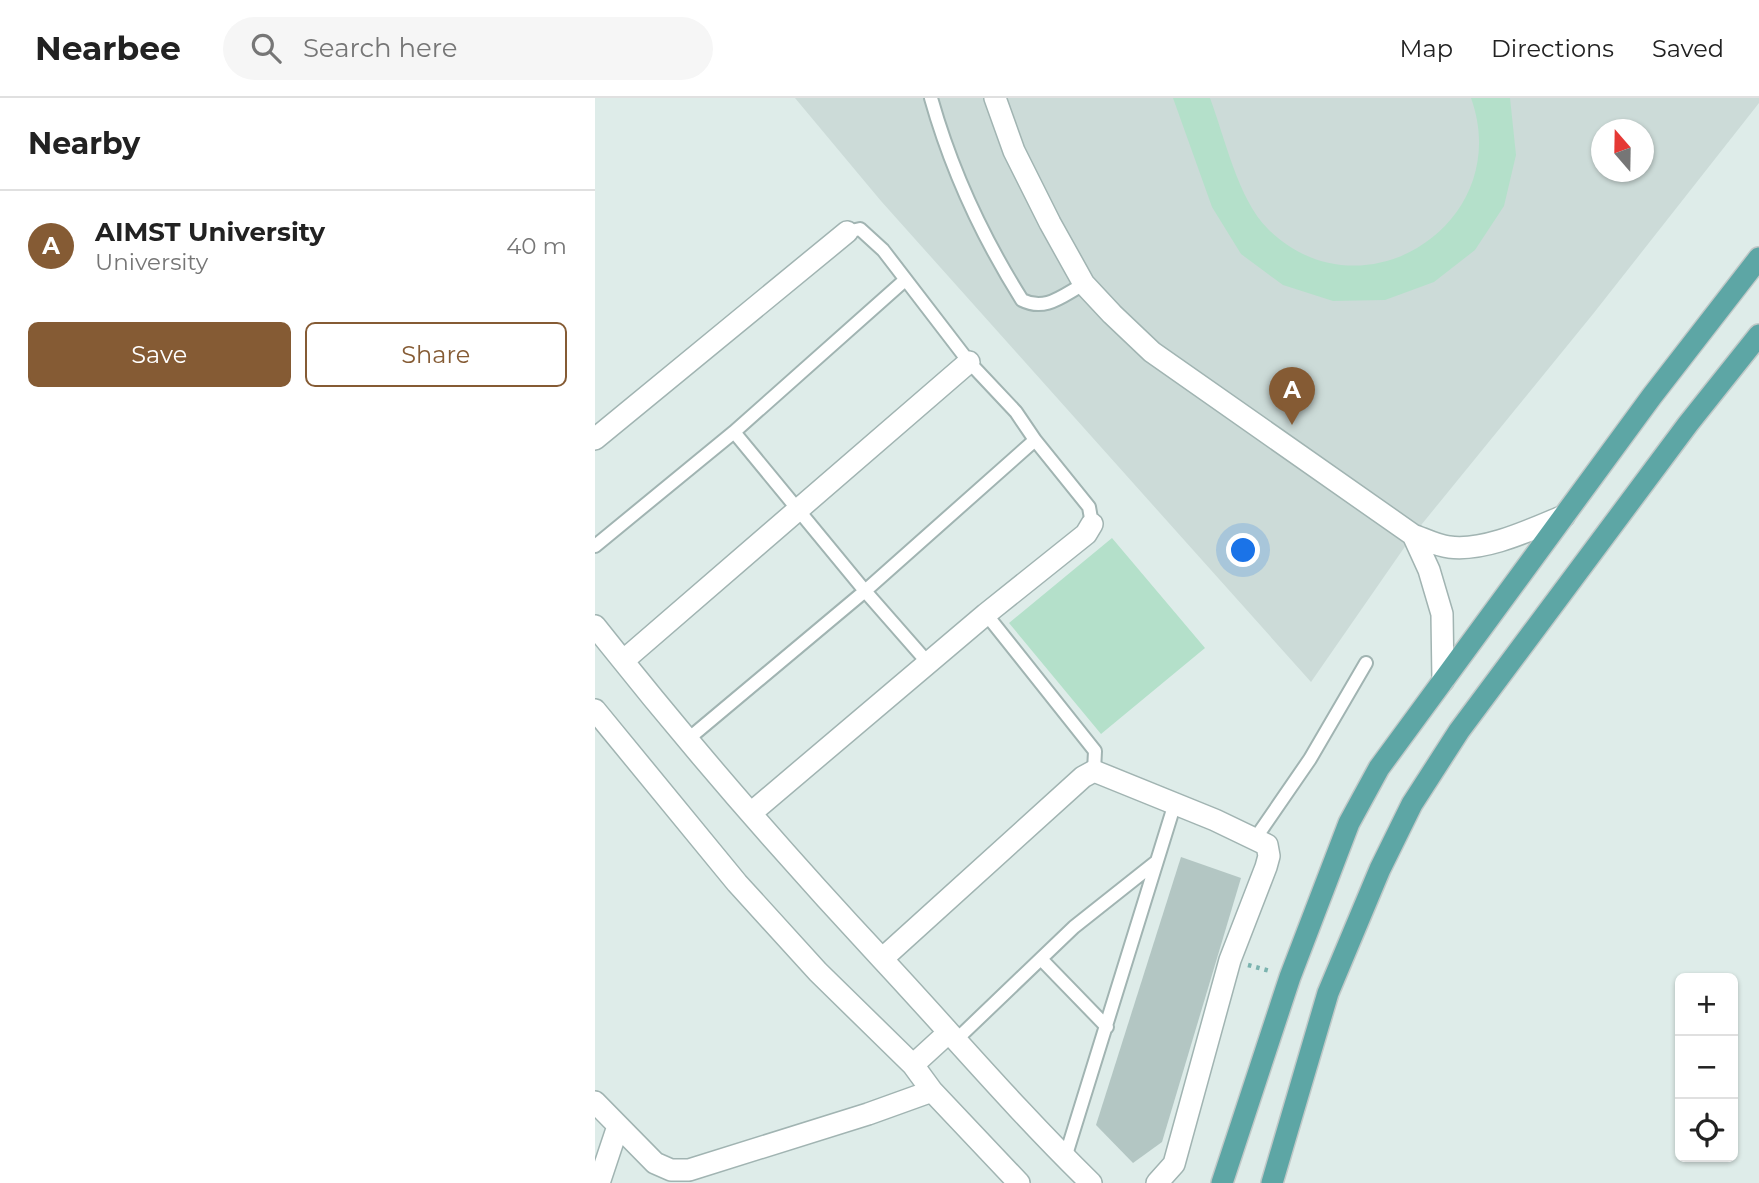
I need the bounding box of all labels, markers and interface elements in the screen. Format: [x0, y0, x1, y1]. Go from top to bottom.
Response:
search box [223, 17, 713, 80]
text: Nearbee [35, 28, 181, 68]
icon: search [247, 29, 285, 67]
text: Search here [303, 32, 458, 64]
text: Map [1400, 34, 1453, 63]
text: Directions [1491, 34, 1614, 63]
text: Saved [1652, 34, 1724, 63]
north arrow [1591, 119, 1654, 182]
text: Nearby [28, 125, 140, 162]
text: AIMST University [95, 216, 325, 248]
text: A [42, 232, 60, 260]
text: 40 m [506, 232, 567, 260]
text: University [95, 248, 208, 276]
button: Save [28, 322, 291, 387]
button: Share [305, 322, 567, 387]
pin: A [1269, 367, 1315, 425]
your location [1226, 533, 1260, 567]
map controls [1675, 973, 1738, 1162]
button: + [1675, 973, 1738, 1036]
button: − [1675, 1036, 1738, 1099]
button: locate [1675, 1099, 1738, 1162]

